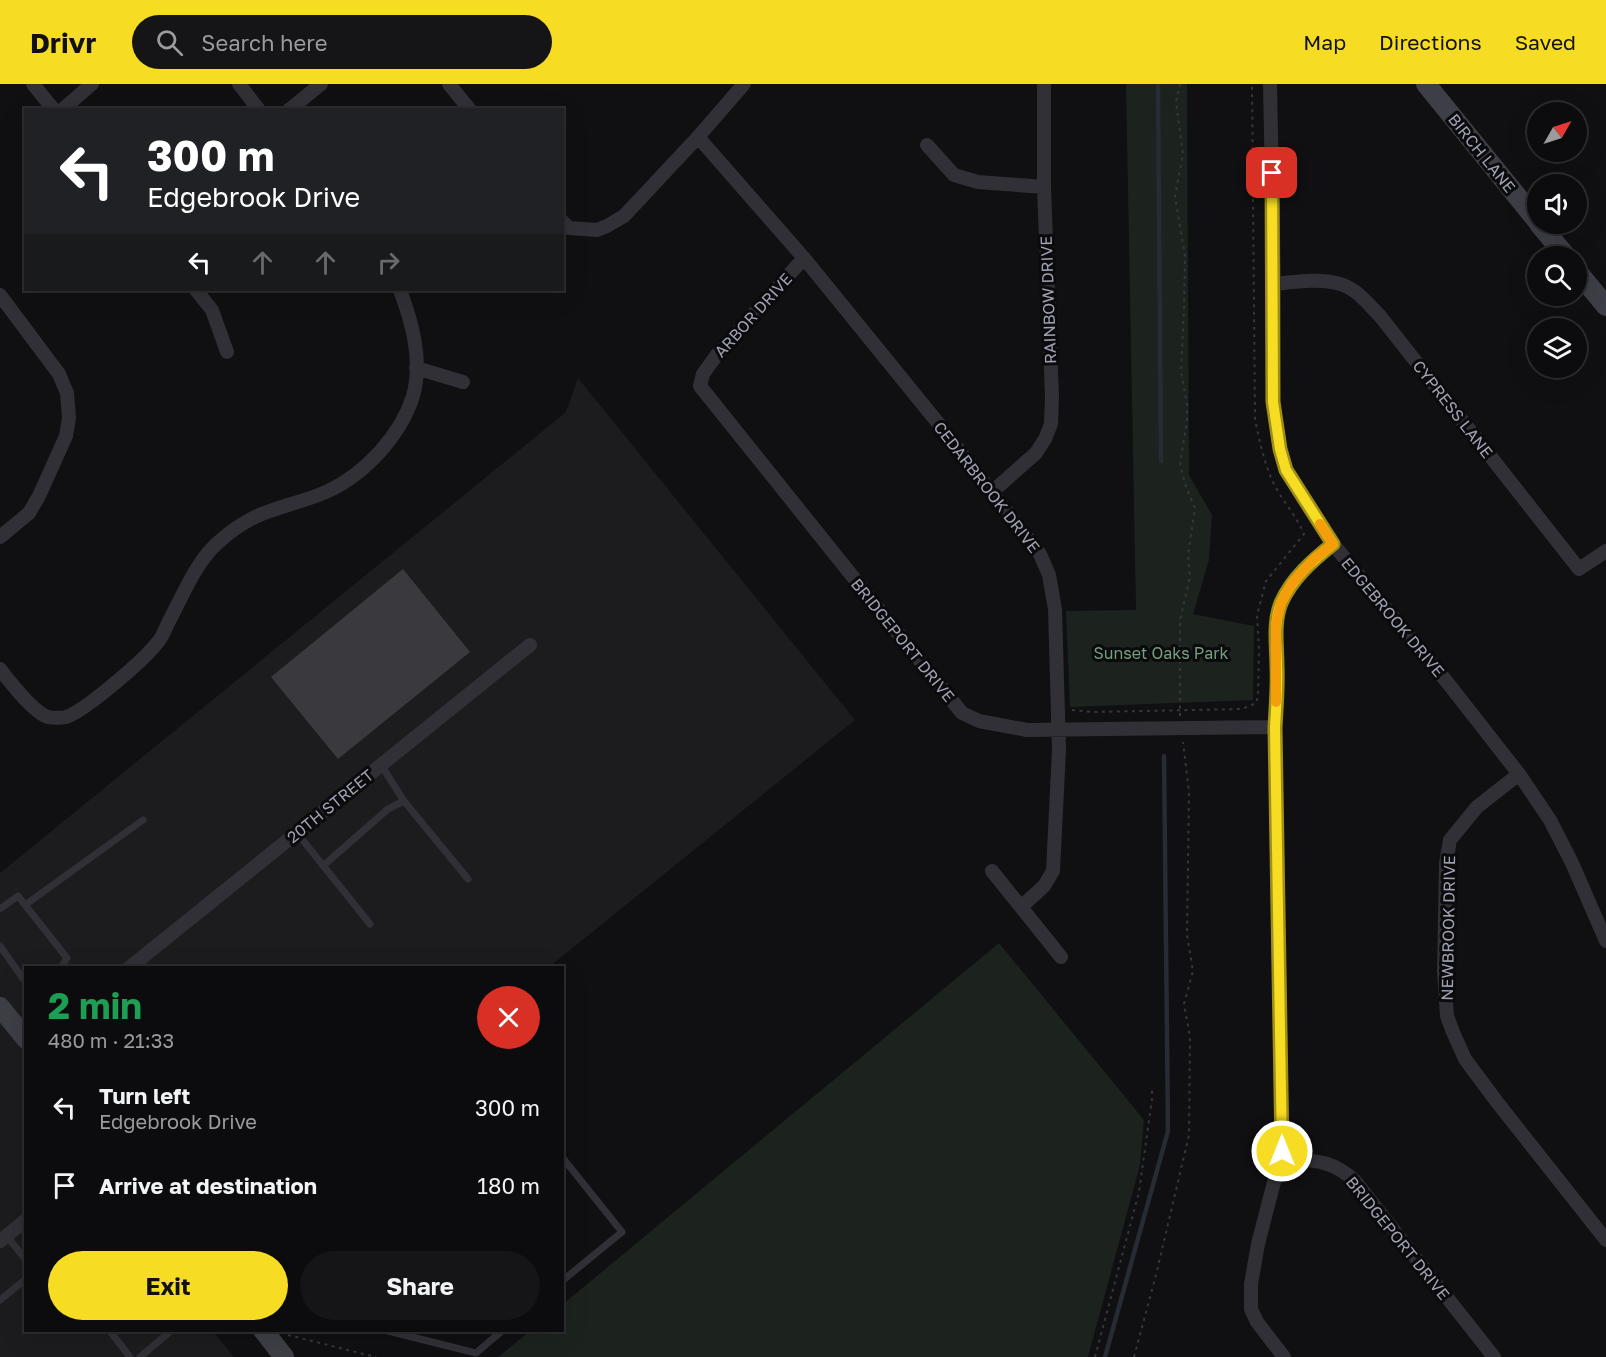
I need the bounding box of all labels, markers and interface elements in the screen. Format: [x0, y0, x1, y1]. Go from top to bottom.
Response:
search box [132, 15, 552, 69]
text: Drivr [30, 26, 96, 59]
icon: search [153, 26, 186, 59]
text: Search here [201, 29, 327, 56]
text: Map [1303, 29, 1346, 55]
text: Directions [1379, 29, 1482, 55]
text: Saved [1515, 29, 1576, 55]
north arrow [1527, 102, 1587, 162]
map controls [1527, 102, 1587, 378]
street label: BIRCH LANE [1444, 109, 1520, 197]
text: 300 m [147, 130, 274, 180]
icon: left [48, 132, 126, 210]
pin [1246, 147, 1297, 198]
icon: arrive [1255, 156, 1288, 189]
button: sound [1527, 174, 1587, 234]
text: Edgebrook Drive [147, 181, 360, 213]
street label: RAINBOW DRIVE [1036, 236, 1060, 364]
icon: left [183, 246, 216, 279]
icon: ahead [246, 246, 279, 279]
icon: ahead [309, 246, 342, 279]
icon: right [372, 246, 405, 279]
button: search [1527, 246, 1587, 306]
street label: ARBOR DRIVE [710, 269, 796, 361]
button: layers [1527, 318, 1587, 378]
street label: CYPRESS LANE [1409, 356, 1497, 462]
street label: CEDARBROOK DRIVE [930, 417, 1044, 557]
street label: EDGEBROOK DRIVE [1337, 553, 1449, 681]
street label: BRIDGEPORT DRIVE [847, 574, 959, 706]
park label: Sunset Oaks Park [1094, 643, 1228, 663]
street label: 20TH STREET [283, 765, 377, 847]
street label: NEWBROOK DRIVE [1437, 855, 1459, 1001]
text: 2 min [48, 984, 142, 1027]
button: close [477, 986, 540, 1049]
text: 480 m · 21:33 [48, 1028, 174, 1052]
text: Turn left [99, 1082, 190, 1109]
icon: left [48, 1091, 81, 1124]
text: 300 m [475, 1094, 540, 1121]
text: Edgebrook Drive [99, 1109, 257, 1133]
position arrow [1250, 1119, 1314, 1183]
icon: arrive [48, 1169, 81, 1202]
text: Arrive at destination [99, 1172, 317, 1199]
text: 180 m [477, 1172, 540, 1199]
street label: BRIDGEPORT DRIVE [1342, 1172, 1454, 1304]
button: Exit [48, 1251, 288, 1320]
button: Share [300, 1251, 540, 1320]

